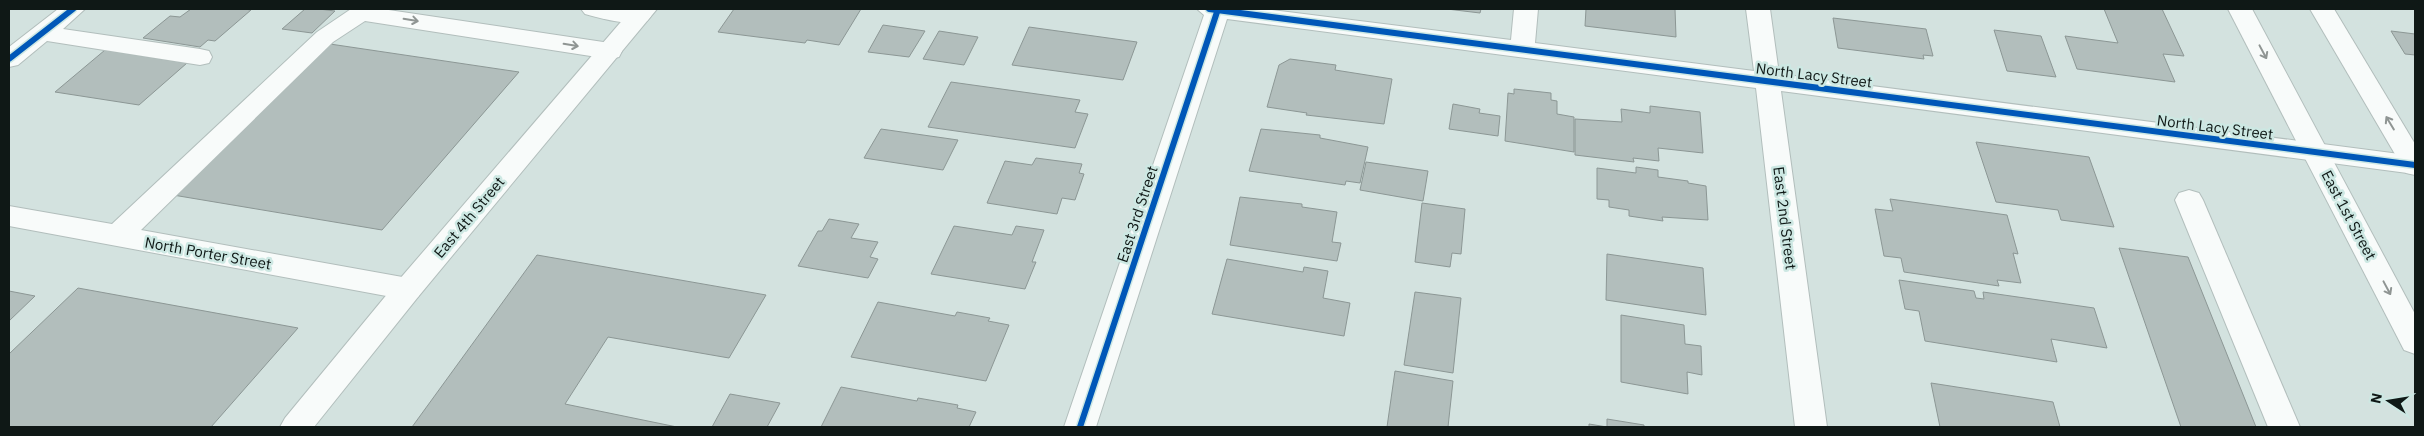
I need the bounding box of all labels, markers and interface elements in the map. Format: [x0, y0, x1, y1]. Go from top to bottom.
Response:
one-way arrow [402, 16, 418, 26]
one-way arrow [563, 40, 579, 50]
one-way arrow [2259, 44, 2268, 59]
street label: North Lacy Street [1755, 58, 1873, 92]
street label: North Lacy Street [2156, 110, 2274, 144]
one-way arrow [2384, 117, 2394, 131]
street label: East 3rd Street [1112, 163, 1162, 265]
street label: East 2nd Street [1769, 165, 1801, 271]
street label: East 1st Street [2317, 167, 2381, 263]
street label: East 4th Street [430, 173, 508, 261]
street label: North Porter Street [143, 233, 273, 273]
one-way arrow [2382, 281, 2392, 296]
north arrow [2364, 376, 2414, 426]
text: N [2366, 391, 2386, 405]

